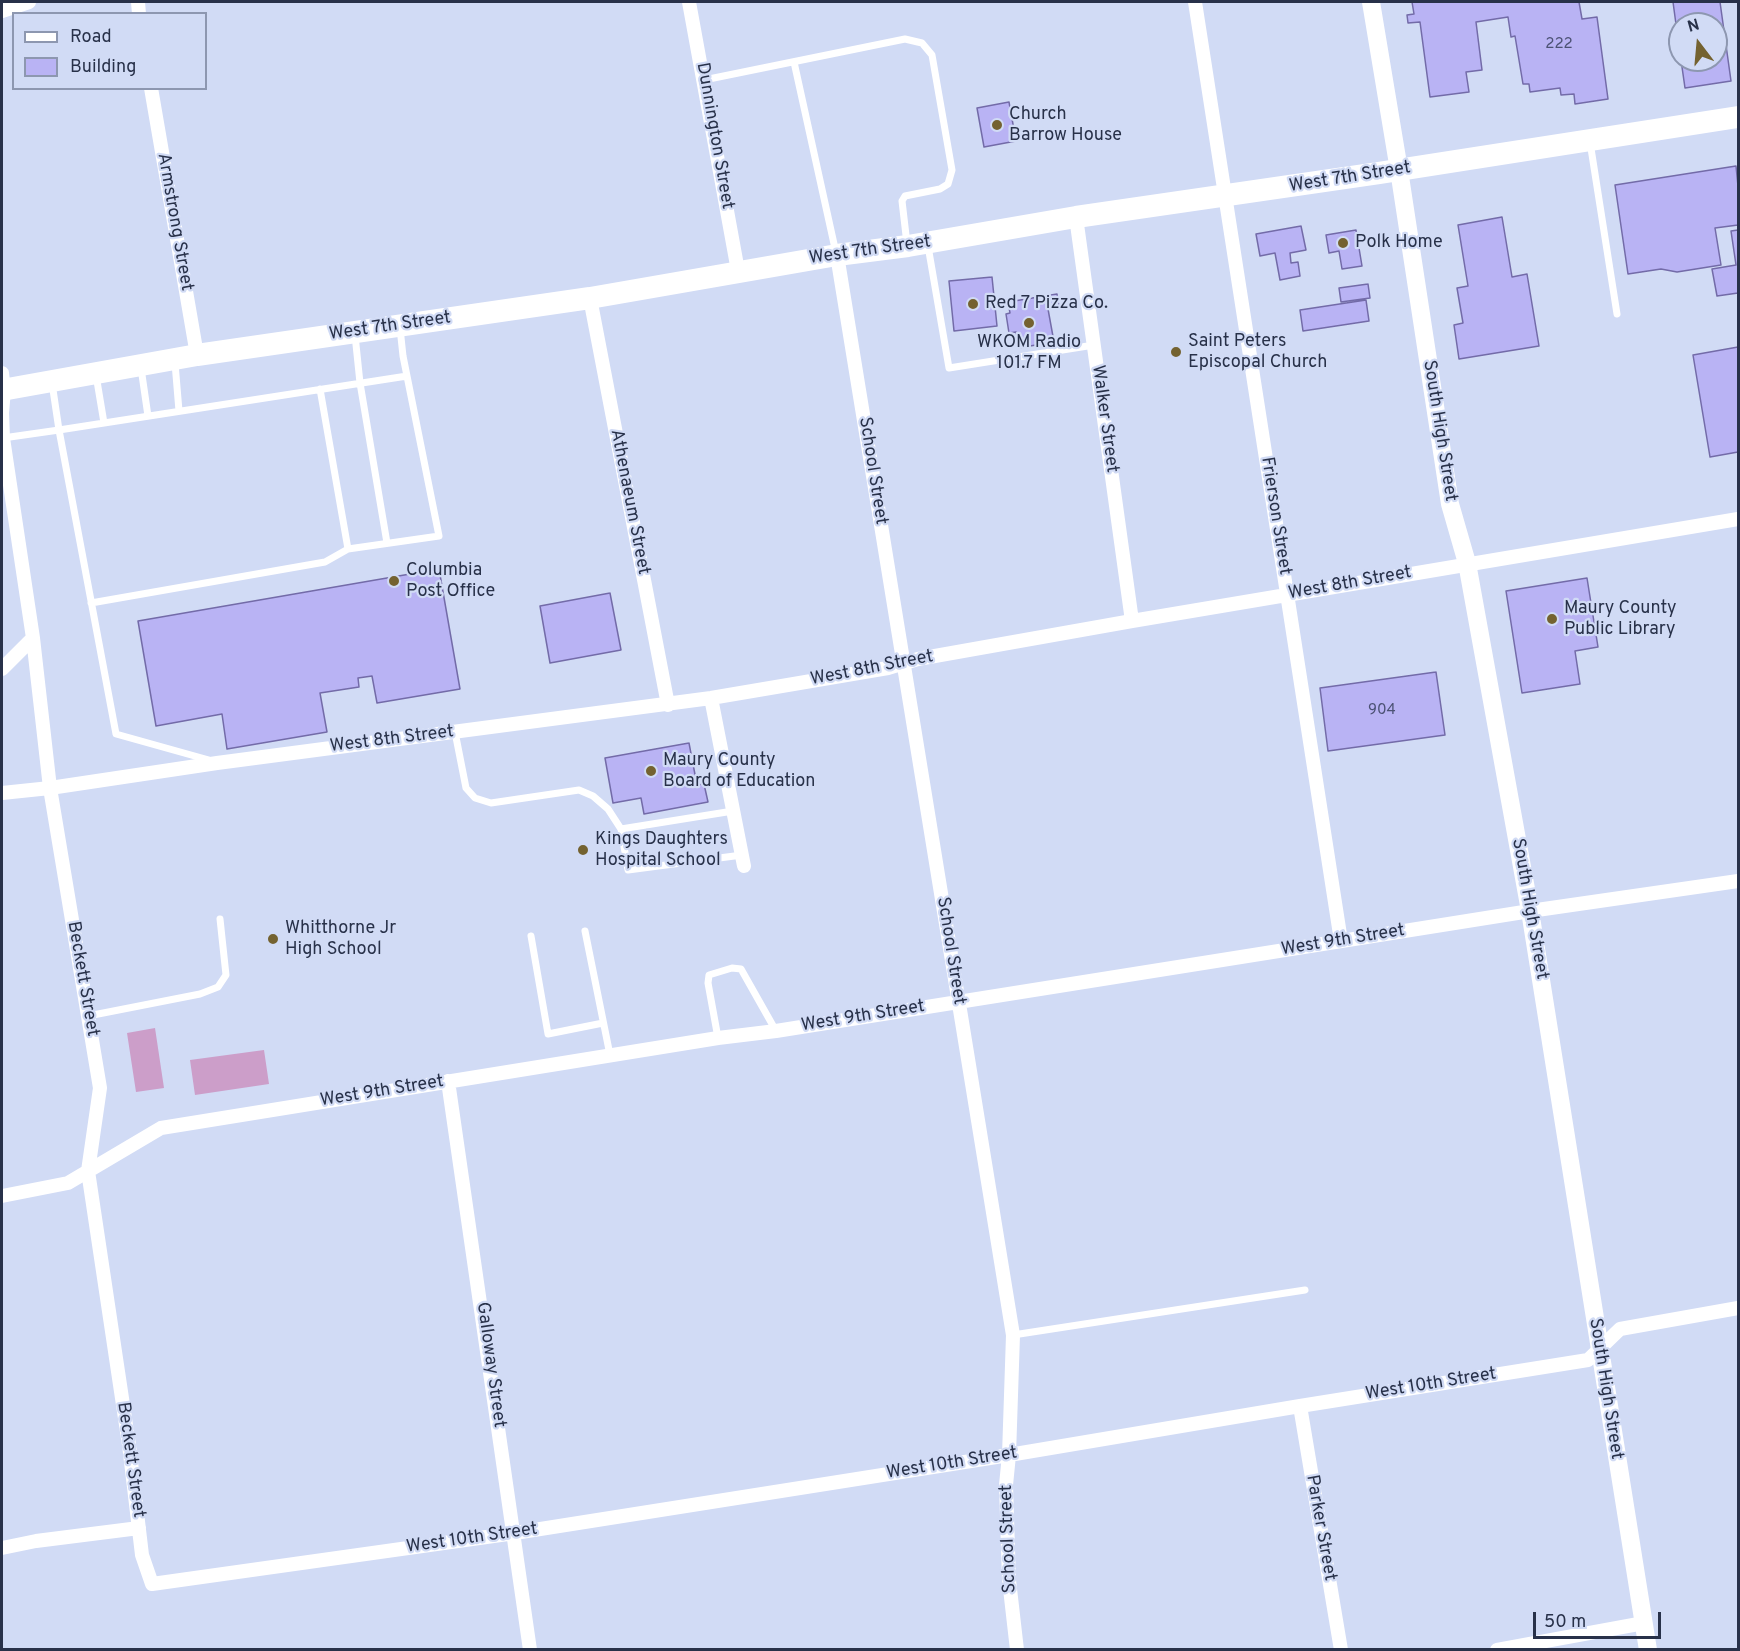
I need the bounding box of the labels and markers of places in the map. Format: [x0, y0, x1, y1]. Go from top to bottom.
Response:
place label: Church Barrow House [1009, 104, 1122, 146]
marker: Church Barrow House [990, 118, 1004, 132]
place label: Polk Home [1355, 232, 1443, 254]
marker: Polk Home [1336, 236, 1350, 250]
place label: Red 7 Pizza Co. [985, 293, 1108, 315]
marker: Red 7 Pizza Co. [966, 297, 980, 311]
marker: WKOM Radio 101.7 FM [1022, 316, 1036, 330]
place label: Saint Peters Episcopal Church [1188, 331, 1327, 374]
place label: WKOM Radio 101.7 FM [977, 332, 1081, 374]
marker: Saint Peters Episcopal Church [1169, 345, 1183, 359]
place label: Columbia Post Office [406, 560, 495, 602]
marker: Columbia Post Office [387, 574, 401, 588]
place label: Maury County Public Library [1564, 598, 1676, 640]
marker: Maury County Public Library [1545, 612, 1559, 626]
place label: Maury County Board of Education [663, 750, 815, 792]
marker: Maury County Board of Education [644, 764, 658, 778]
place label: Kings Daughters Hospital School [595, 829, 728, 872]
marker: Kings Daughters Hospital School [576, 843, 590, 857]
place label: Whitthorne Jr High School [285, 918, 396, 960]
marker: Whitthorne Jr High School [266, 932, 280, 946]

